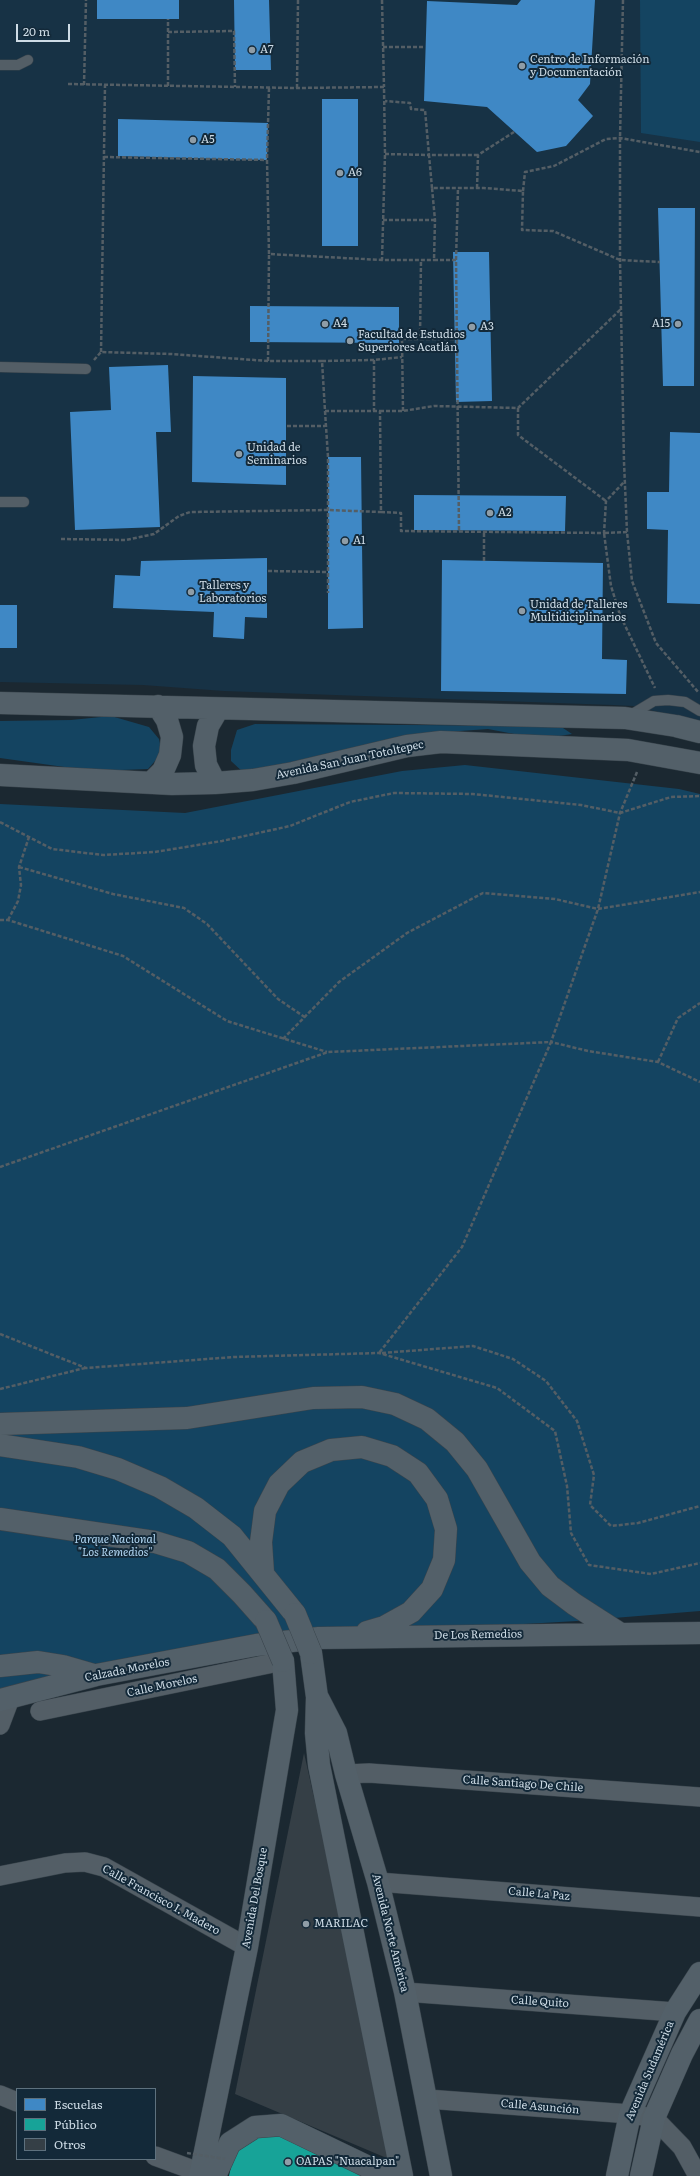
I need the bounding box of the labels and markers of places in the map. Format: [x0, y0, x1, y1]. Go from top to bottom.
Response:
place label: A7 [260, 43, 274, 57]
marker: A7 [247, 45, 257, 55]
place label: Centro de Información y Documentación [530, 53, 649, 79]
marker: Centro de Información y Documentación [517, 61, 527, 71]
place label: A5 [201, 133, 215, 147]
marker: A5 [188, 135, 198, 145]
place label: A6 [348, 166, 362, 180]
marker: A6 [335, 168, 345, 178]
place label: A4 [333, 317, 347, 331]
place label: A15 [652, 317, 670, 331]
marker: A4 [320, 319, 330, 329]
marker: A15 [673, 319, 683, 329]
place label: A3 [480, 320, 494, 334]
marker: A3 [467, 322, 477, 332]
place label: Facultad de Estudios Superiores Acatlán [358, 328, 465, 354]
marker: Facultad de Estudios Superiores Acatlán [345, 336, 355, 346]
place label: Unidad de Seminarios [247, 441, 307, 467]
marker: Unidad de Seminarios [234, 449, 244, 459]
place label: A2 [498, 506, 512, 520]
marker: A2 [485, 508, 495, 518]
place label: A1 [353, 534, 366, 548]
marker: A1 [340, 536, 350, 546]
place label: Talleres y Laboratorios [199, 579, 266, 605]
marker: Talleres y Laboratorios [186, 587, 196, 597]
place label: Unidad de Talleres Multidiciplinarios [530, 598, 627, 624]
marker: Unidad de Talleres Multidiciplinarios [517, 606, 527, 616]
place label: MARILAC [314, 1917, 368, 1931]
marker: MARILAC [301, 1919, 311, 1929]
place label: OAPAS "Nuacalpan" [296, 2155, 399, 2169]
marker: OAPAS "Nuacalpan" [283, 2157, 293, 2167]

